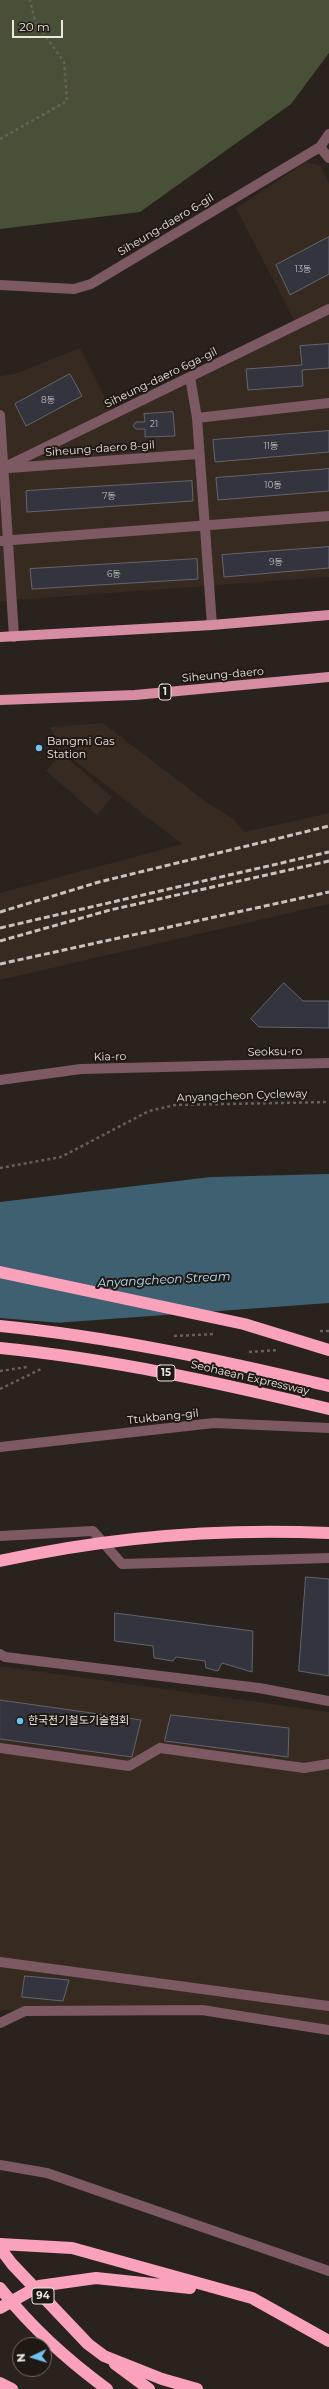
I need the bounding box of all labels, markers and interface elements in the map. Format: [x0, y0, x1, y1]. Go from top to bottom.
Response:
scale bar [14, 12, 65, 38]
text: 20 m [19, 19, 50, 34]
street label: Siheung-daero 6-gil [116, 191, 216, 259]
house number: 13동 [295, 264, 311, 274]
street label: Siheung-daero 6ga-gil [103, 345, 219, 411]
house number: 8동 [41, 395, 55, 405]
house number: 21 [150, 419, 158, 429]
street label: Siheung-daero 8-gil [45, 439, 155, 459]
house number: 11동 [264, 441, 278, 451]
house number: 10동 [264, 480, 282, 490]
house number: 7동 [102, 491, 116, 501]
house number: 9동 [269, 557, 283, 567]
house number: 6동 [107, 569, 121, 579]
street label: Siheung-daero [181, 665, 265, 685]
road number: 1 [159, 684, 171, 700]
place label: Bangmi Gas Station [47, 735, 115, 761]
marker: Bangmi Gas Station [34, 743, 44, 753]
street label: Seoksu-ro [247, 1045, 303, 1059]
street label: Kia-ro [94, 1050, 126, 1064]
street label: Anyangcheon Cycleway [177, 1087, 307, 1105]
water label: Anyangcheon Stream [97, 1269, 231, 1291]
street label: Seohaean Expressway [189, 1358, 311, 1398]
road number: 15 [157, 1365, 175, 1381]
street label: Ttukbang-gil [127, 1407, 199, 1427]
place label: 한국전기철도기술협회 [28, 1714, 129, 1728]
marker: 한국전기철도기술협회 [15, 1716, 25, 1726]
road number: 94 [32, 2288, 54, 2304]
north arrow [12, 2337, 52, 2377]
text: N [14, 2353, 28, 2363]

